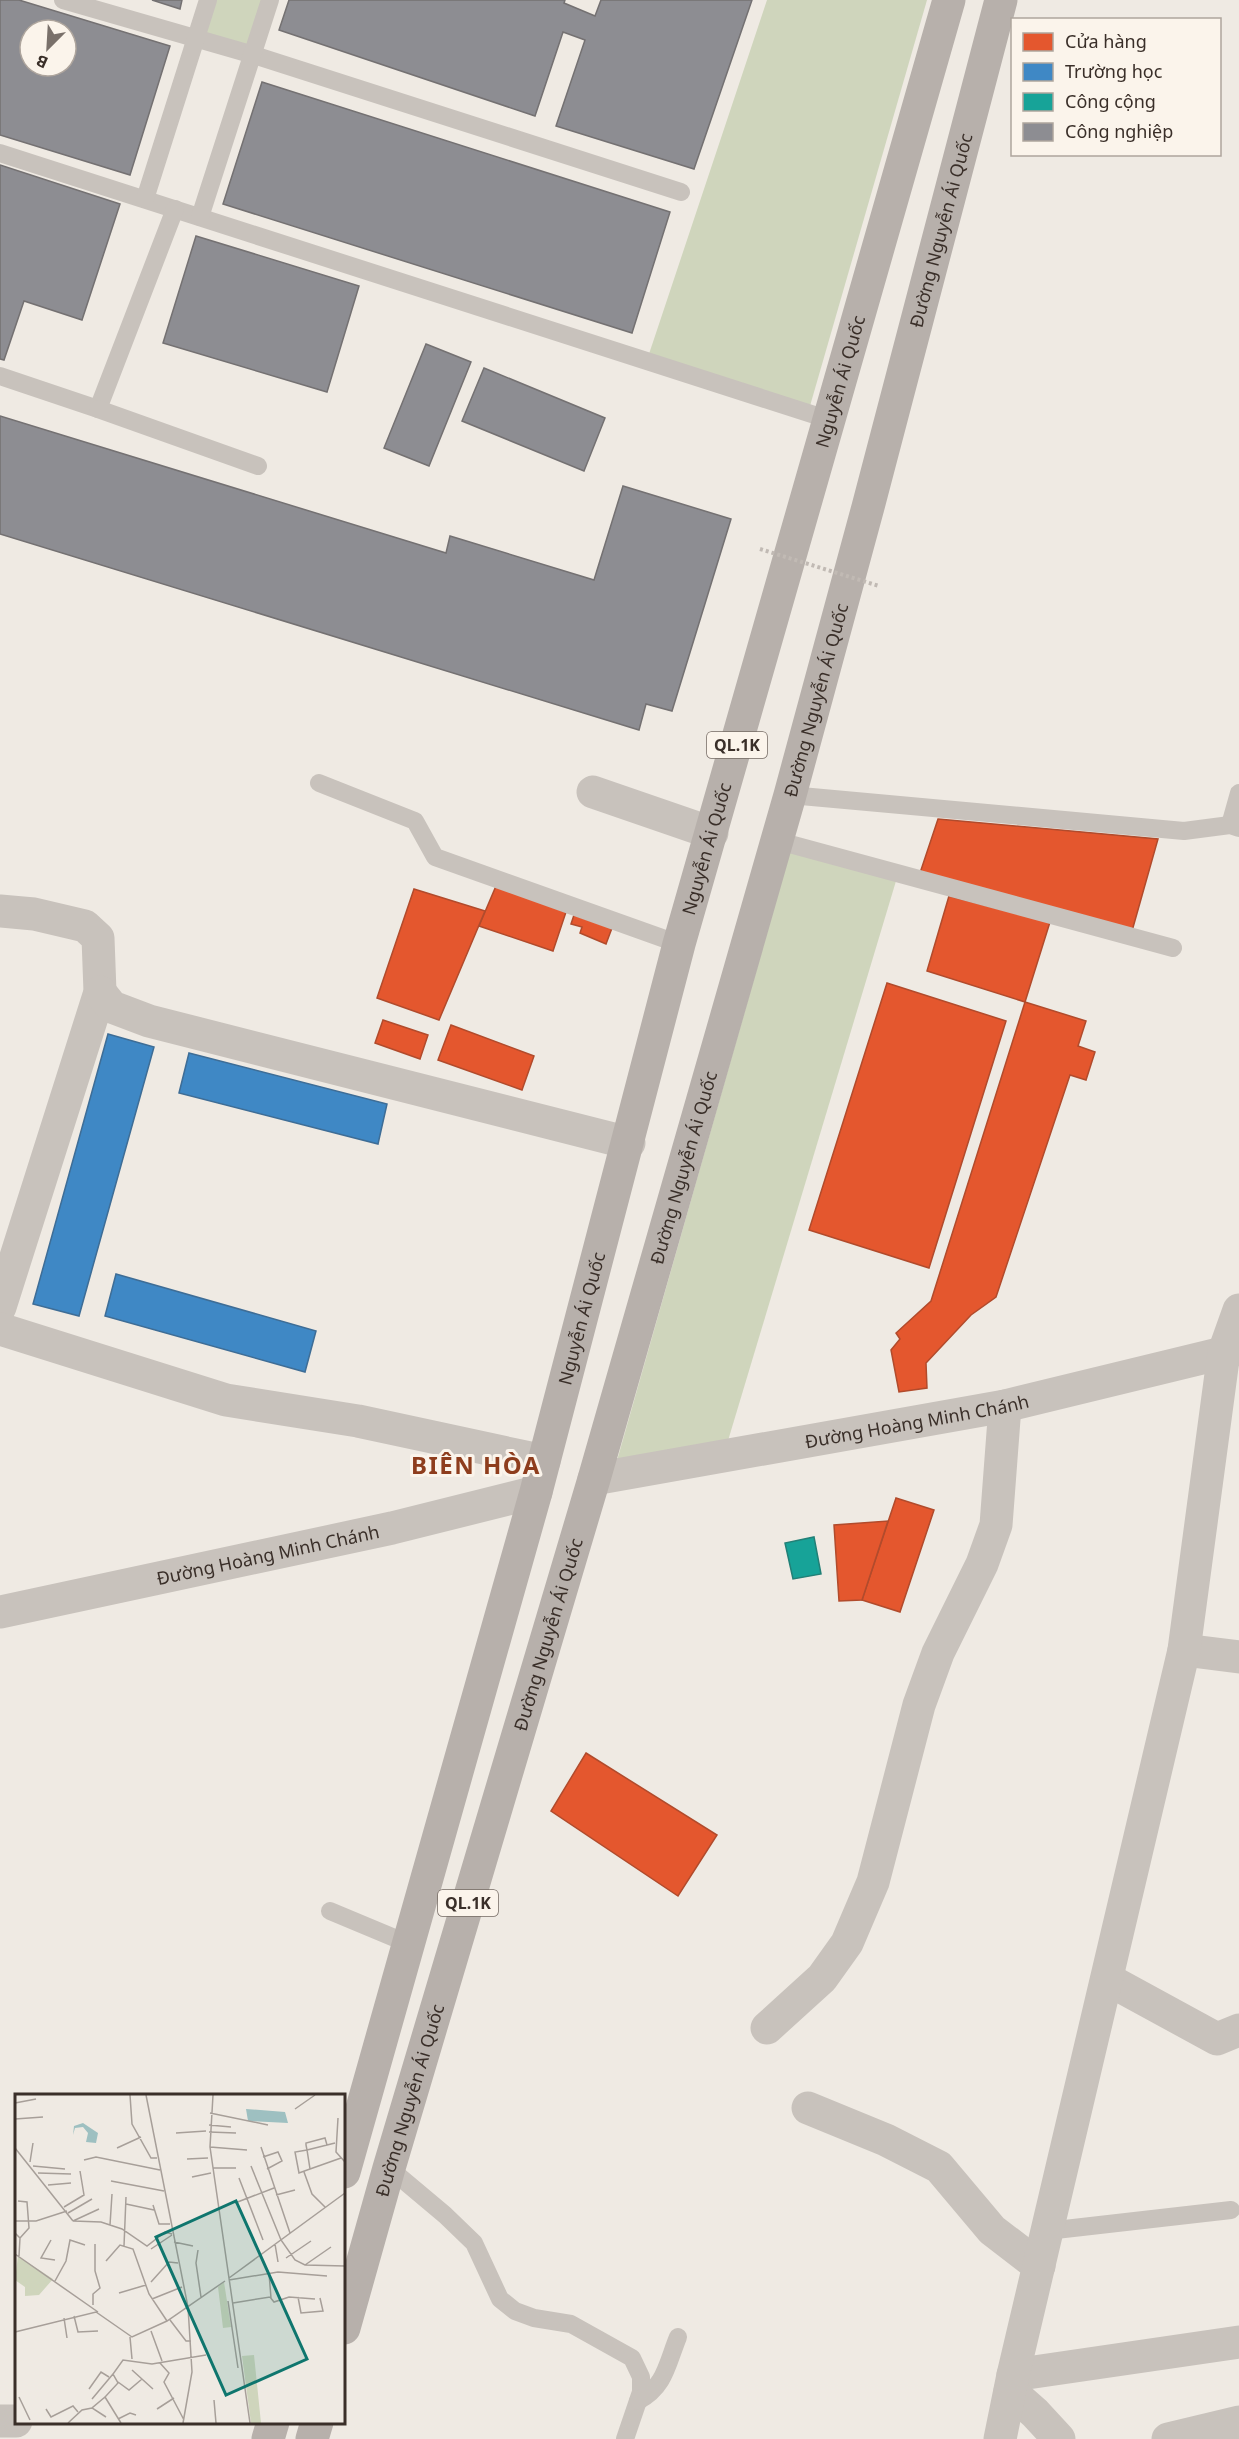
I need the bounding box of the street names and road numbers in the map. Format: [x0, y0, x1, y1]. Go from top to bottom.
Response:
street label: Đường Nguyễn Ái Quốc [904, 130, 978, 330]
street label: Nguyễn Ái Quốc [810, 312, 870, 450]
street label: Đường Nguyễn Ái Quốc [778, 600, 854, 800]
road number: QL.1K [707, 732, 767, 758]
street label: Nguyễn Ái Quốc [676, 779, 737, 918]
street label: Đường Nguyễn Ái Quốc [644, 1068, 722, 1267]
street label: Nguyễn Ái Quốc [552, 1249, 610, 1388]
street label: Đường Hoàng Minh Chánh [803, 1389, 1031, 1453]
street label: Đường Hoàng Minh Chánh [154, 1519, 382, 1590]
street label: Đường Nguyễn Ái Quốc [508, 1535, 588, 1734]
road number: QL.1K [438, 1890, 498, 1916]
street label: Đường Nguyễn Ái Quốc [370, 2001, 449, 2199]

